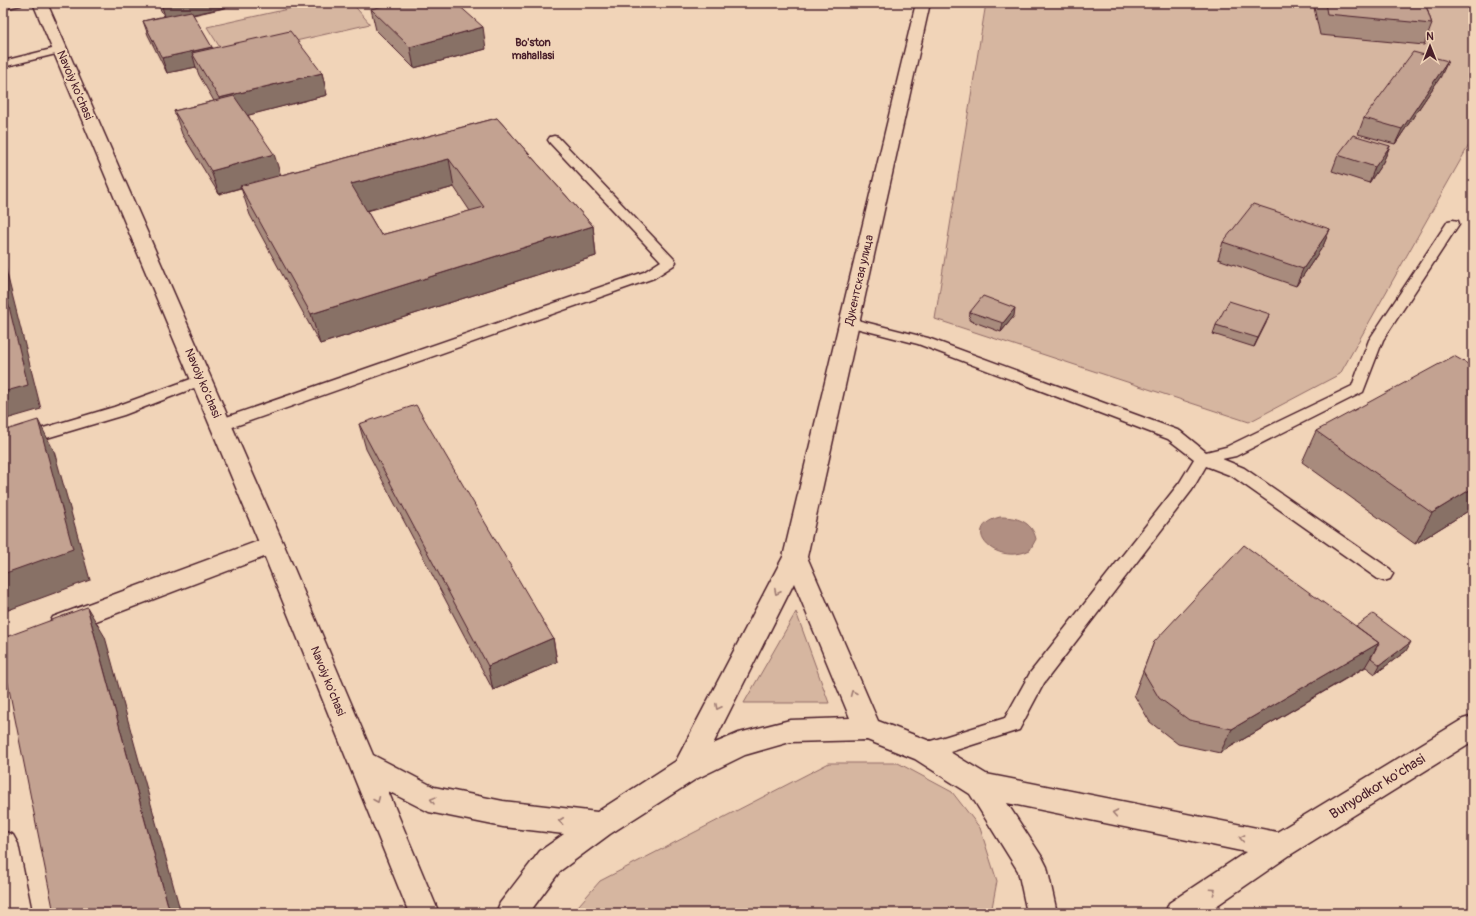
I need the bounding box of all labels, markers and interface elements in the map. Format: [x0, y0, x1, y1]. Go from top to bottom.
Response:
north arrow [1410, 26, 1450, 66]
text: N [1426, 30, 1434, 43]
district label: Bo'ston mahallasi [512, 36, 554, 62]
street label: Navoiy ko'chasi [53, 48, 96, 122]
street label: Дукентская улица [842, 233, 877, 328]
street label: Navoiy ko'chasi [181, 346, 224, 420]
one-way arrow [774, 587, 782, 595]
street label: Navoiy ko'chasi [307, 644, 348, 718]
one-way arrow [850, 689, 858, 697]
one-way arrow [715, 703, 723, 711]
street label: Bunyodkor ko'chasi [1326, 750, 1429, 823]
one-way arrow [372, 796, 380, 804]
one-way arrow [430, 796, 436, 804]
one-way arrow [1111, 809, 1118, 817]
one-way arrow [558, 816, 564, 825]
one-way arrow [1239, 835, 1245, 843]
one-way arrow [1209, 888, 1216, 896]

